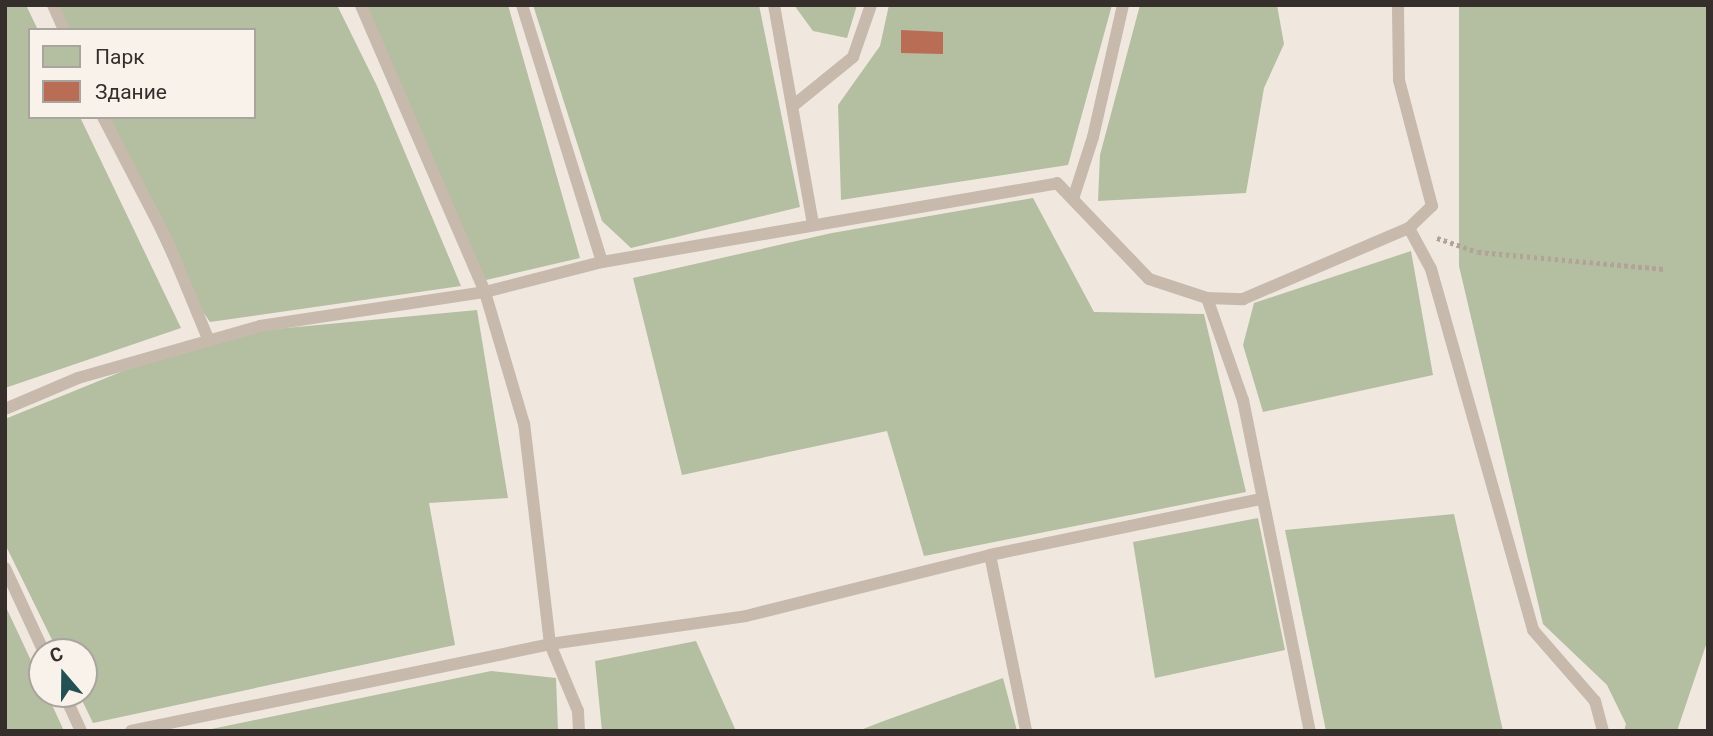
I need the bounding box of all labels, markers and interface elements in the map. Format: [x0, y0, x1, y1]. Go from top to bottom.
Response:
legend [28, 28, 256, 119]
text: Парк [95, 45, 145, 69]
text: Здание [95, 80, 167, 104]
north arrow [28, 638, 98, 708]
text: С [47, 642, 66, 668]

